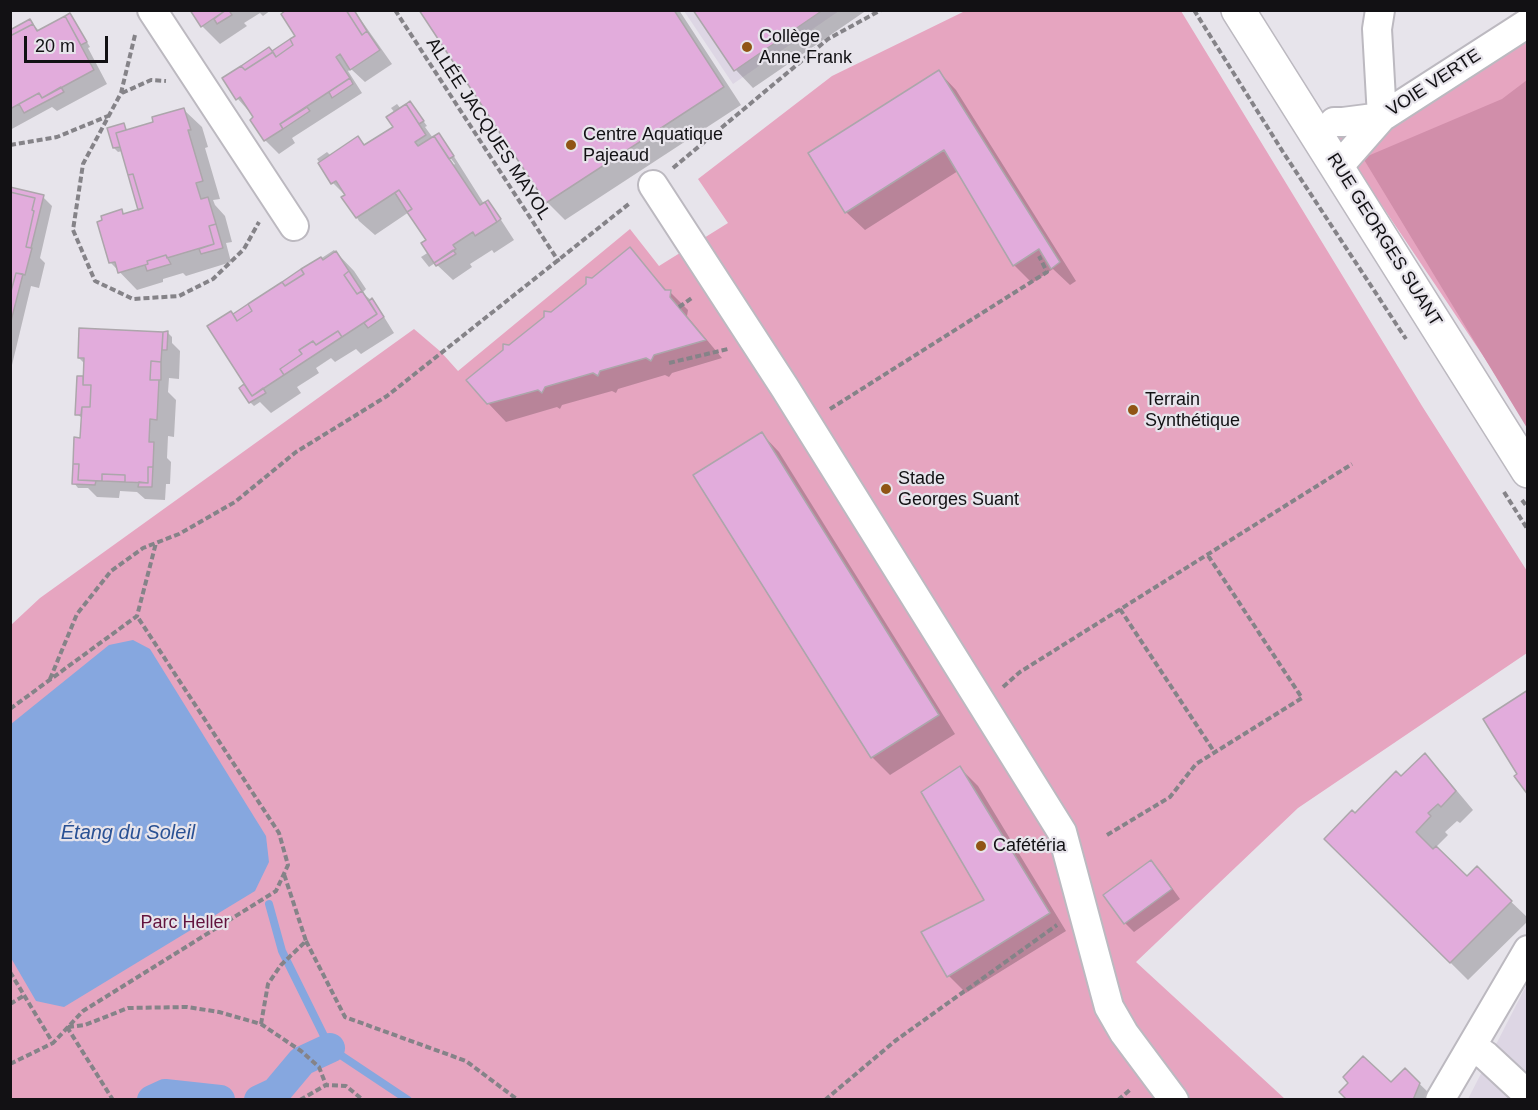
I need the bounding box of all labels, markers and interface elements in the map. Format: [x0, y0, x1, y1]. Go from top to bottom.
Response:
scale bar [27, 24, 111, 62]
place label: Collège Anne Frank [759, 26, 852, 68]
street label: ALLÉE JACQUES MAYOL [421, 34, 555, 224]
text: 20 m [35, 36, 75, 56]
marker: Collège Anne Frank [740, 40, 754, 54]
street label: VOIE VERTE [1383, 45, 1485, 121]
place label: Centre Aquatique Pajeaud [583, 124, 723, 166]
marker: Centre Aquatique Pajeaud [564, 138, 578, 152]
street label: RUE GEORGES SUANT [1322, 149, 1446, 331]
place label: Terrain Synthétique [1145, 389, 1240, 432]
marker: Terrain Synthétique [1126, 403, 1140, 417]
place label: Stade Georges Suant [898, 468, 1019, 510]
marker: Stade Georges Suant [879, 482, 893, 496]
water label: Étang du Soleil [61, 821, 195, 845]
place label: Cafétéria [993, 835, 1066, 857]
marker: Cafétéria [974, 839, 988, 853]
park label: Parc Heller [140, 912, 230, 934]

